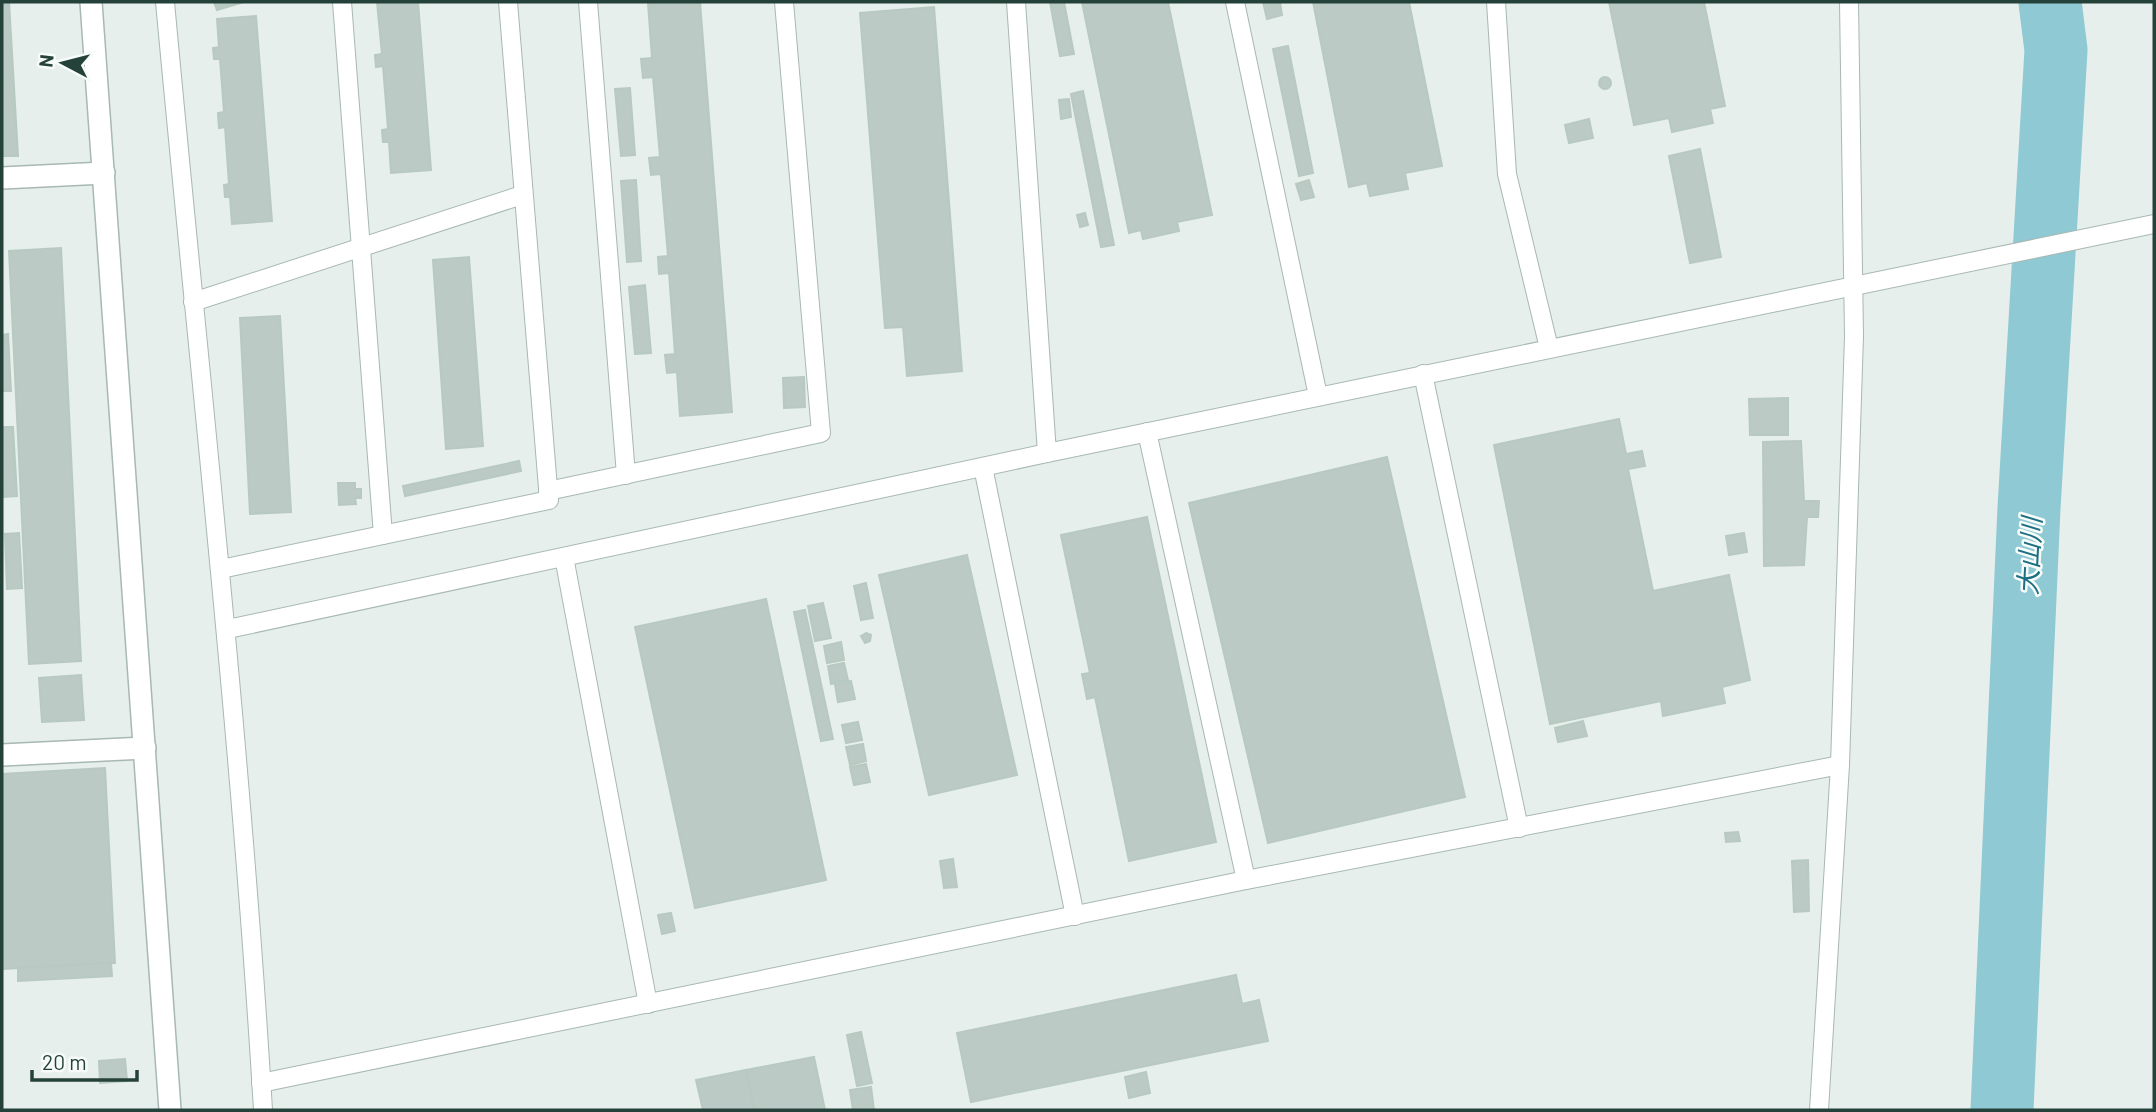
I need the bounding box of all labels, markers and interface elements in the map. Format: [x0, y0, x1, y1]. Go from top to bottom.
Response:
north arrow [28, 28, 98, 98]
text: N [33, 53, 58, 69]
water label: 大山川 [2011, 513, 2046, 596]
scale bar [32, 1038, 136, 1082]
text: 20 m [42, 1049, 87, 1074]

